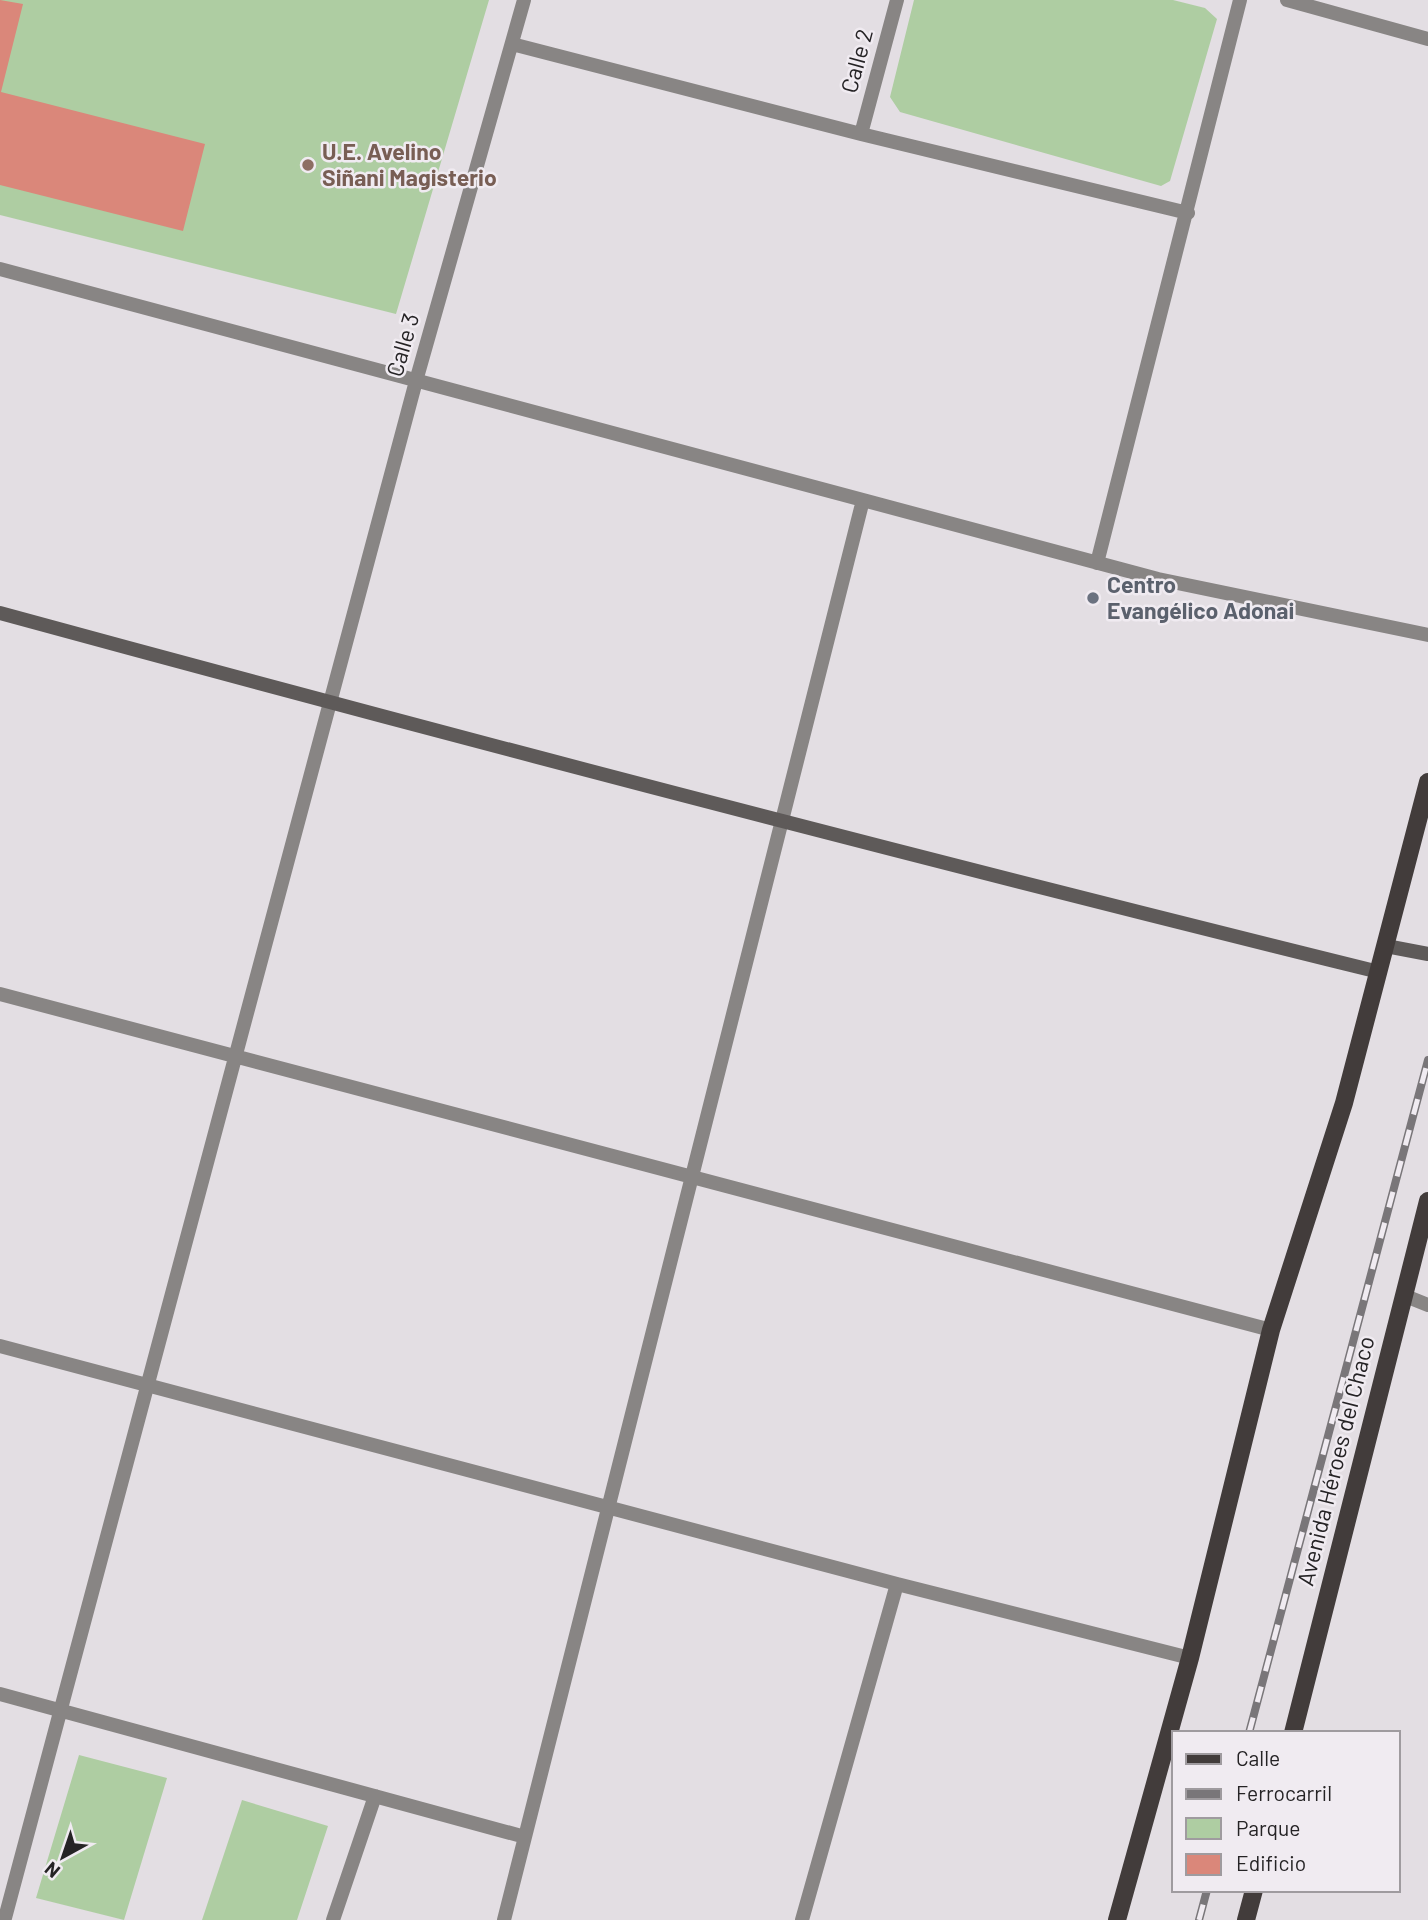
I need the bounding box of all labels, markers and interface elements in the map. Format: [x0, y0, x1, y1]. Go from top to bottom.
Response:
street label: Calle 2 [834, 26, 878, 96]
place label: U.E. Avelino Siñani Magisterio [322, 137, 497, 191]
marker: U.E. Avelino Siñani Magisterio [300, 157, 316, 173]
street label: Calle 3 [380, 310, 424, 380]
place label: Centro Evangélico Adonai [1107, 570, 1294, 624]
marker: Centro Evangélico Adonai [1085, 590, 1101, 606]
street label: Avenida Héroes del Chaco [1290, 1333, 1380, 1589]
legend [1172, 1731, 1400, 1892]
text: Calle [1236, 1745, 1280, 1770]
text: Ferrocarril [1236, 1780, 1332, 1805]
text: Parque [1236, 1815, 1301, 1840]
north arrow [28, 1822, 98, 1892]
text: Edificio [1236, 1850, 1306, 1875]
text: N [40, 1858, 64, 1883]

